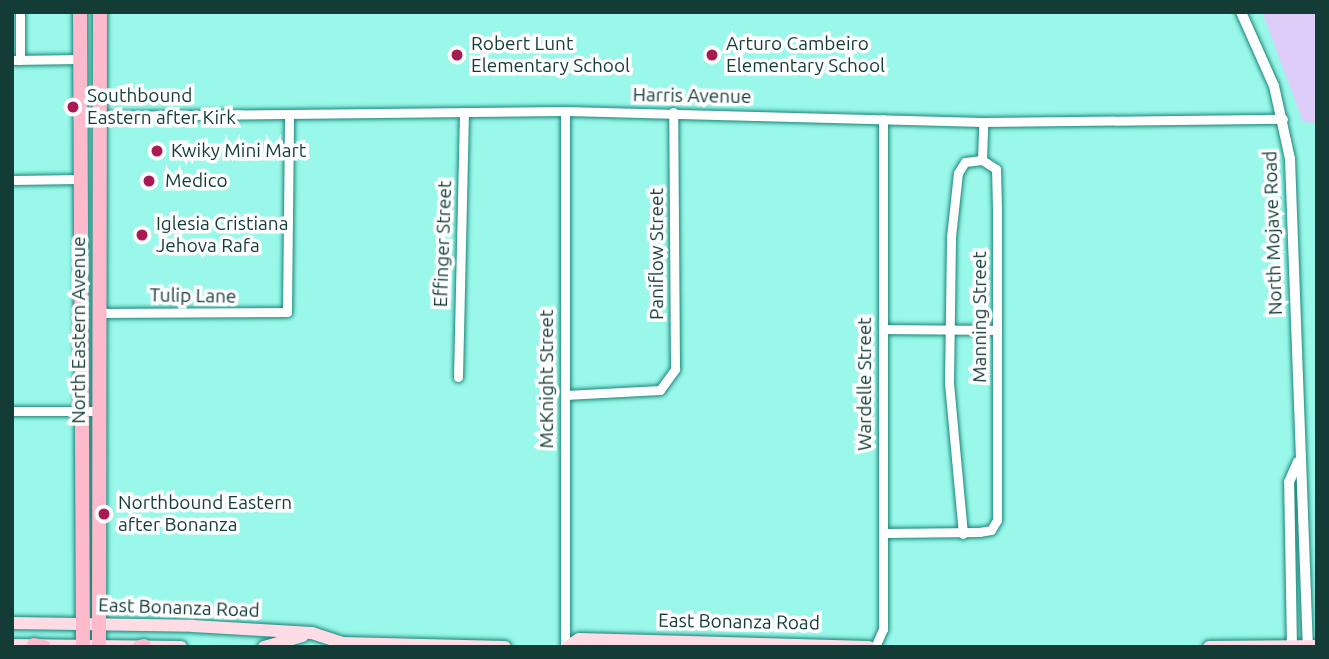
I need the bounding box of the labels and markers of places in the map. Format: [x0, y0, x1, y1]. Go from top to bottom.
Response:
place label: Robert Lunt Elementary School [471, 33, 630, 77]
place label: Arturo Cambeiro Elementary School [726, 33, 885, 77]
marker: Robert Lunt Elementary School [449, 47, 465, 63]
marker: Arturo Cambeiro Elementary School [704, 47, 720, 63]
place label: Southbound Eastern after Kirk [87, 85, 236, 129]
marker: Southbound Eastern after Kirk [65, 99, 81, 115]
place label: Kwiky Mini Mart [171, 140, 306, 162]
marker: Kwiky Mini Mart [149, 143, 165, 159]
place label: Medico [165, 170, 228, 192]
marker: Medico [139, 171, 159, 191]
place label: Iglesia Cristiana Jehova Rafa [156, 213, 288, 257]
marker: Iglesia Cristiana Jehova Rafa [134, 227, 150, 243]
place label: Northbound Eastern after Bonanza [118, 492, 292, 536]
marker: Northbound Eastern after Bonanza [96, 506, 112, 522]

